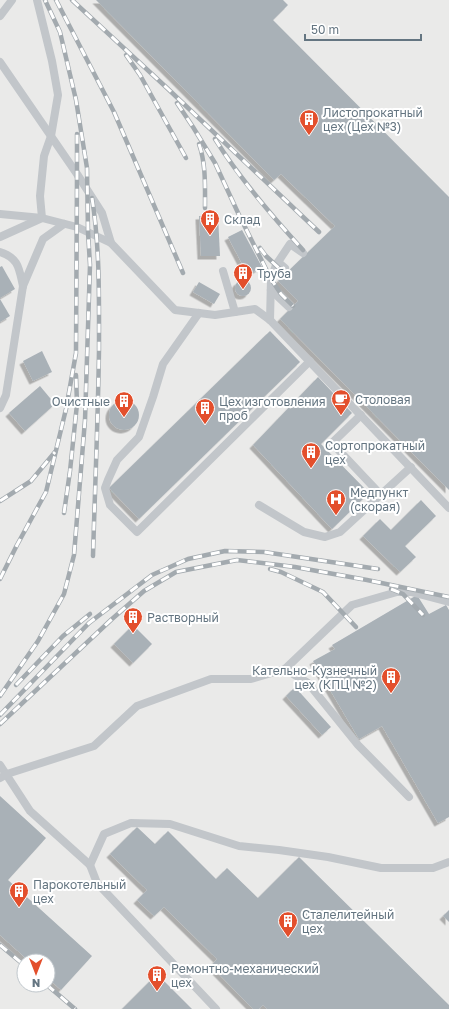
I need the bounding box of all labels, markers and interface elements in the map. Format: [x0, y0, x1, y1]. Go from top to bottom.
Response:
scale bar [305, 16, 421, 42]
text: 50 m [311, 22, 339, 37]
place label: Листопрокатный цех (Цех №3) [323, 105, 423, 134]
building icon: Листопрокатный цех (Цех №3) [298, 108, 320, 136]
building icon: Склад [199, 208, 221, 236]
place label: Склад [224, 212, 260, 227]
building icon: Труба [232, 262, 254, 290]
place label: Труба [257, 266, 291, 281]
cafe icon: Столовая [330, 388, 352, 416]
building icon: Очистные [113, 390, 135, 418]
place label: Столовая [355, 392, 411, 407]
place label: Очистные [52, 394, 110, 409]
place label: Цех изготовления проб [219, 394, 326, 423]
building icon: Цех изготовления проб [194, 397, 216, 425]
place label: Сортопрокатный цех [325, 438, 425, 467]
building icon: Сортопрокатный цех [300, 441, 322, 469]
place label: Медпункт (скорая) [350, 485, 409, 514]
hospital icon: Медпункт (скорая) [325, 488, 347, 516]
building icon: Растворный [122, 606, 144, 634]
place label: Растворный [147, 610, 219, 625]
place label: Кательно-Кузнечный цех (КПЦ №2) [252, 663, 377, 692]
building icon: Кательно-Кузнечный цех (КПЦ №2) [380, 666, 402, 694]
place label: Парокотельный цех [33, 877, 126, 906]
building icon: Парокотельный цех [8, 880, 30, 908]
place label: Сталелитейный цех [302, 907, 394, 936]
building icon: Сталелитейный цех [277, 910, 299, 938]
north arrow [16, 953, 56, 993]
place label: Ремонтно-механический цех [171, 961, 319, 990]
building icon: Ремонтно-механический цех [146, 964, 168, 992]
text: N [32, 977, 40, 990]

